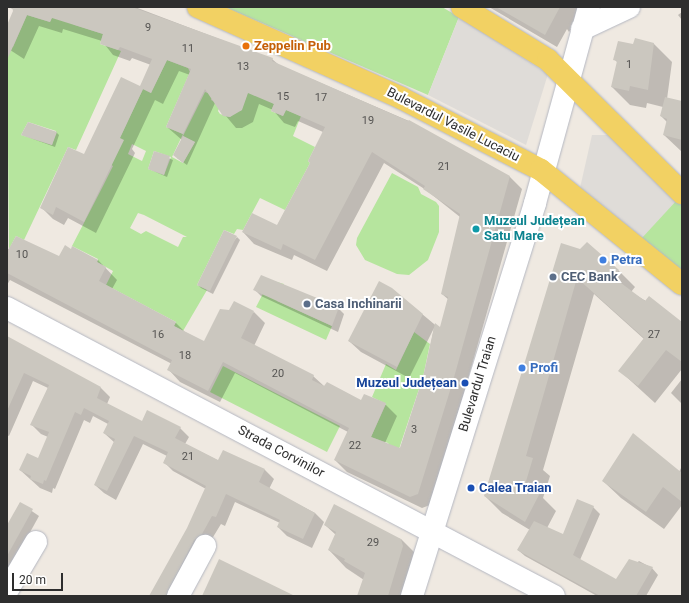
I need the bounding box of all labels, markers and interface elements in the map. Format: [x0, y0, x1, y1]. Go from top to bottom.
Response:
house number: 9 [145, 21, 151, 35]
place label: Zeppelin Pub [254, 38, 331, 54]
marker: Zeppelin Pub [241, 41, 251, 51]
house number: 11 [182, 42, 194, 56]
house number: 1 [626, 58, 632, 72]
house number: 13 [237, 60, 249, 74]
street label: Bulevardul Vasile Lucaciu [384, 85, 522, 165]
house number: 15 [277, 90, 289, 104]
house number: 17 [315, 91, 327, 105]
house number: 19 [362, 114, 374, 128]
house number: 21 [438, 160, 450, 174]
place label: Muzeul Județean Satu Mare [484, 214, 585, 245]
marker: Muzeul Județean Satu Mare [471, 224, 481, 234]
house number: 10 [16, 248, 28, 262]
place label: Petra [611, 252, 642, 268]
marker: Petra [598, 255, 608, 265]
place label: CEC Bank [561, 269, 618, 285]
marker: CEC Bank [548, 272, 558, 282]
place label: Casa Inchinarii [315, 296, 402, 312]
marker: Casa Inchinarii [302, 299, 312, 309]
house number: 16 [152, 328, 164, 342]
house number: 27 [648, 328, 660, 342]
street label: Bulevardul Traian [456, 334, 500, 434]
house number: 18 [179, 349, 191, 363]
place label: Profi [530, 360, 558, 376]
marker: Profi [517, 363, 527, 373]
house number: 20 [272, 367, 284, 381]
place label: Muzeul Județean [356, 375, 457, 391]
marker: Muzeul Județean [460, 378, 470, 388]
street label: Strada Corvinilor [235, 423, 327, 481]
house number: 3 [411, 423, 417, 437]
house number: 22 [349, 439, 361, 453]
house number: 21 [182, 450, 194, 464]
place label: Calea Traian [479, 480, 552, 496]
marker: Calea Traian [466, 483, 476, 493]
house number: 29 [367, 536, 379, 550]
scale bar [14, 565, 65, 591]
text: 20 m [19, 573, 46, 587]

